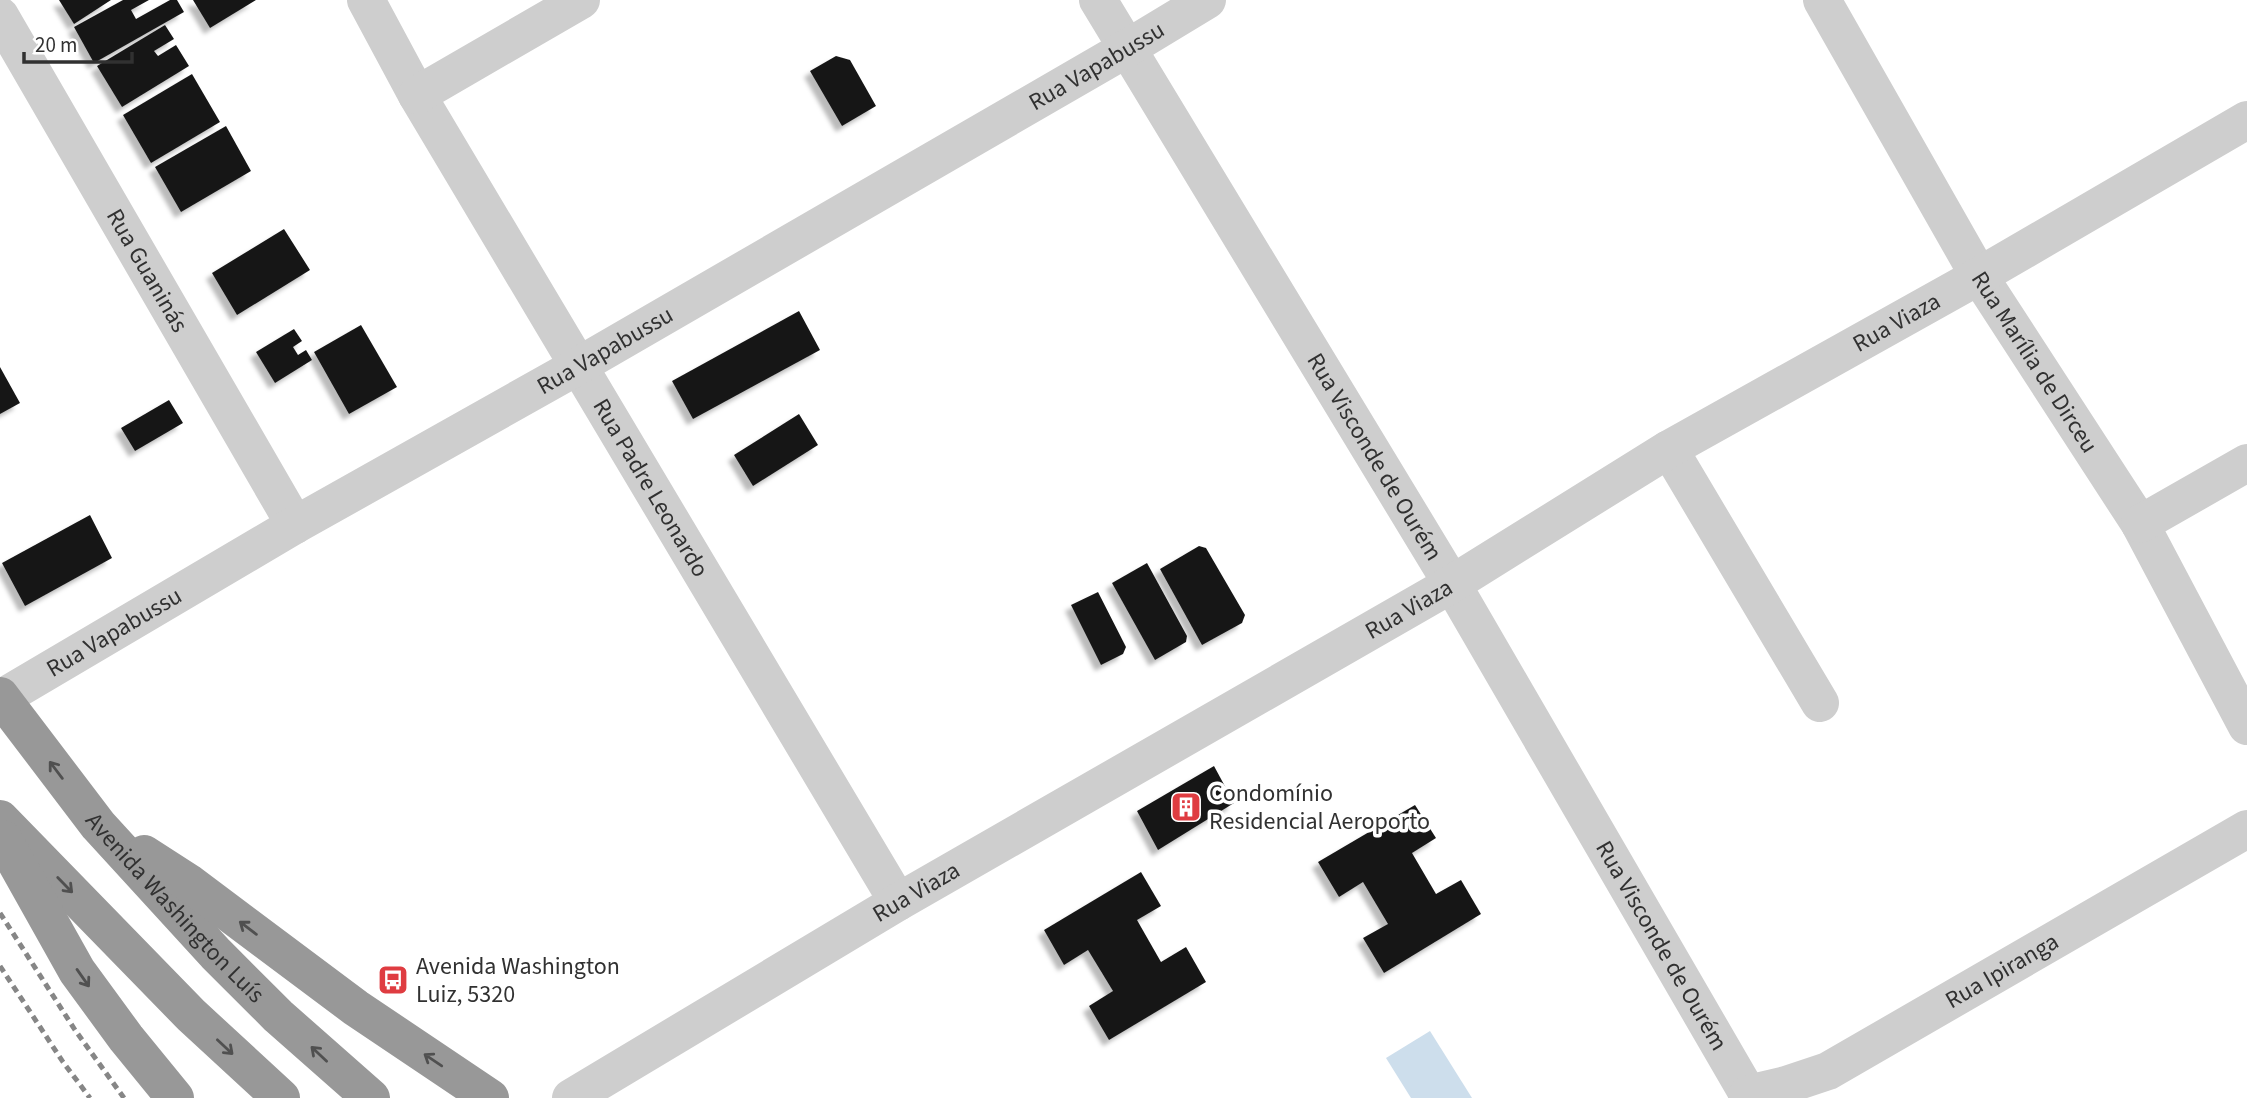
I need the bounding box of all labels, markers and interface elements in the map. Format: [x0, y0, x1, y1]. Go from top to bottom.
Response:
street label: Rua Vapabussu [1022, 13, 1171, 120]
scale bar [24, 21, 133, 65]
text: 20 m [35, 30, 77, 60]
street label: Rua Guaninás [97, 202, 197, 339]
street label: Rua Marília de Dirceu [1962, 264, 2106, 460]
street label: Rua Viaza [1846, 284, 1947, 361]
street label: Rua Vapabussu [530, 298, 680, 404]
street label: Rua Visconde de Ourém [1298, 346, 1451, 568]
street label: Rua Padre Leonardo [584, 392, 717, 584]
street label: Rua Viaza [1359, 570, 1459, 648]
street label: Rua Vapabussu [40, 579, 189, 686]
one-way arrow [49, 762, 64, 780]
place label: Condomínio Residencial Aeroporto [1209, 776, 1430, 839]
building icon: Condomínio Residencial Aeroporto [1169, 790, 1203, 824]
street label: Avenida Washington Luís [77, 805, 272, 1011]
street label: Rua Visconde de Ourém [1587, 834, 1736, 1057]
street label: Rua Viaza [866, 853, 967, 931]
one-way arrow [56, 876, 73, 893]
one-way arrow [239, 921, 258, 935]
street label: Rua Ipiranga [1939, 924, 2065, 1018]
place label: Avenida Washington Luiz, 5320 [416, 949, 620, 1012]
bus stop icon: Avenida Washington Luiz, 5320 [376, 963, 410, 997]
one-way arrow [76, 968, 90, 987]
one-way arrow [216, 1038, 233, 1055]
one-way arrow [310, 1046, 328, 1062]
one-way arrow [424, 1053, 444, 1067]

